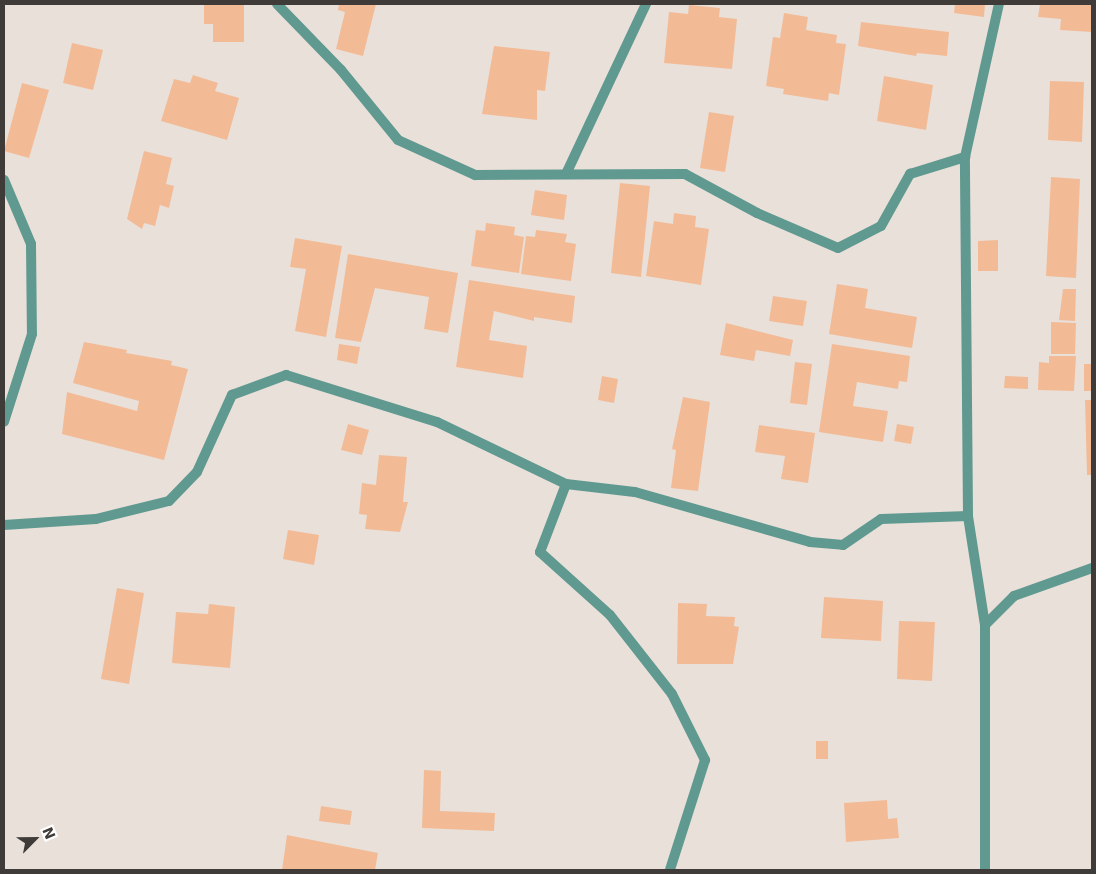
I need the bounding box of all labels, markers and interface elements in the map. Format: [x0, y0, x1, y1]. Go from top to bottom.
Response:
north arrow [10, 814, 60, 864]
text: N [39, 825, 58, 842]

